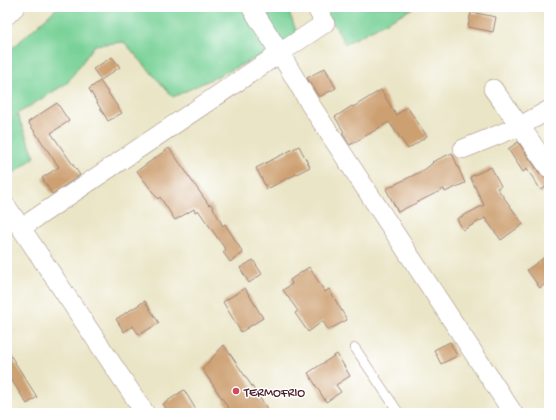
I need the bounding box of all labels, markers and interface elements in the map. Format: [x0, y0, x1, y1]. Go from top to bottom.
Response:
marker: TERMOFRIO [231, 386, 241, 396]
place label: TERMOFRIO [243, 386, 305, 401]

